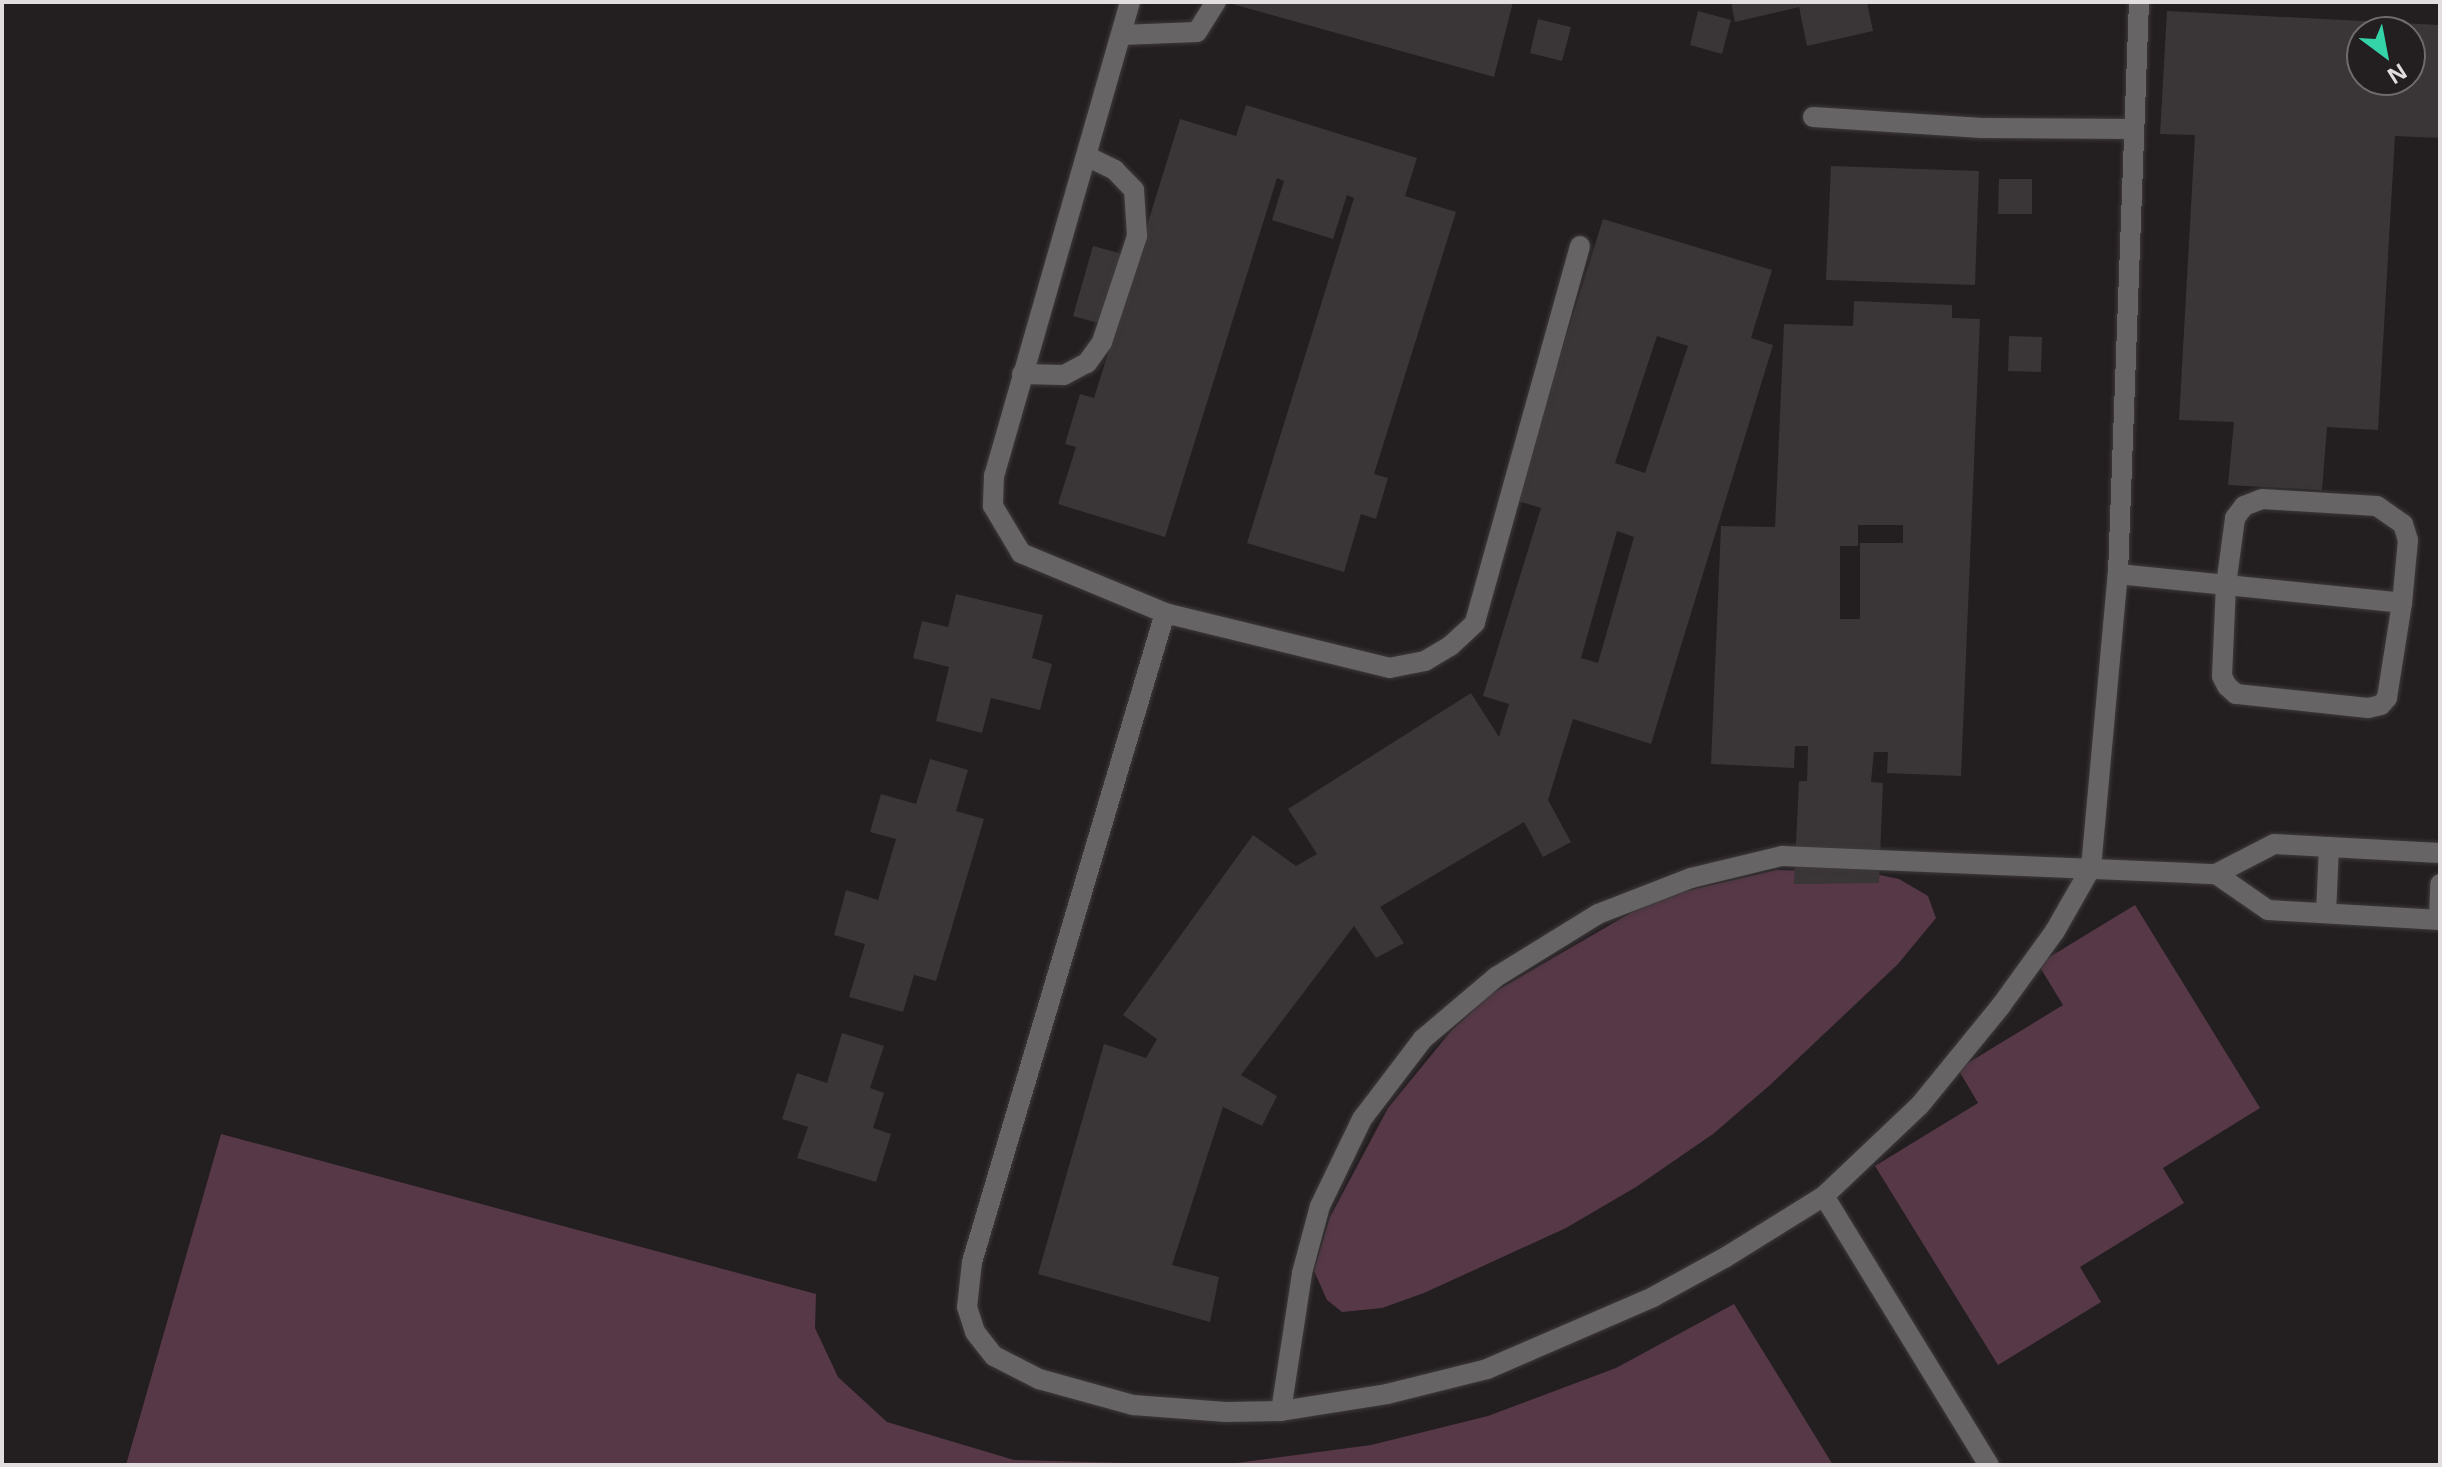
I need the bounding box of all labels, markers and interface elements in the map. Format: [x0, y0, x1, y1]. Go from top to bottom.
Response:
north arrow [2346, 16, 2426, 96]
text: N [2382, 57, 2413, 92]

